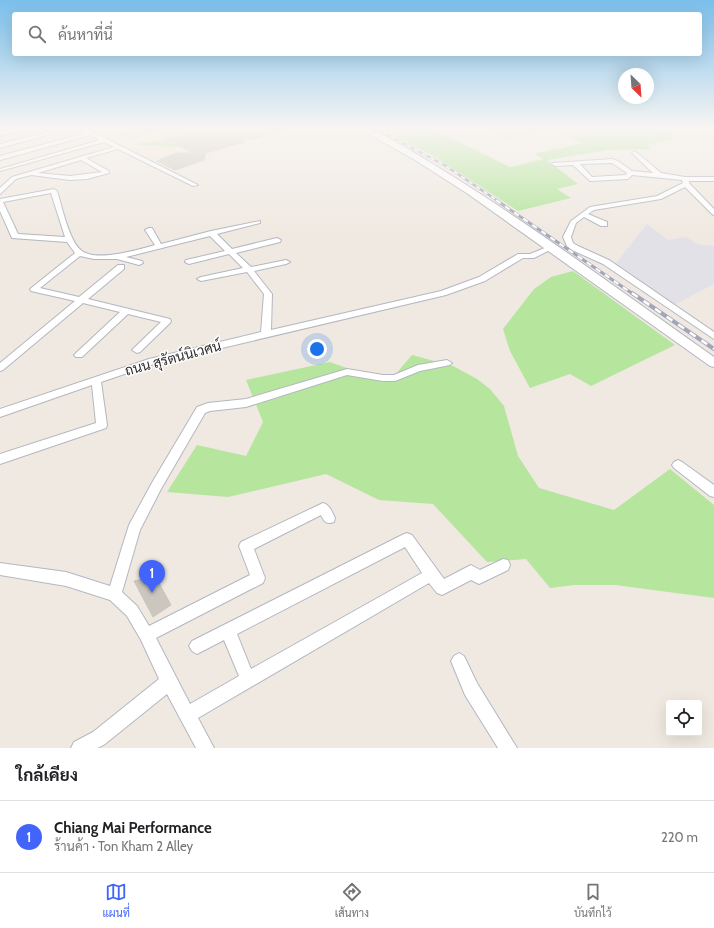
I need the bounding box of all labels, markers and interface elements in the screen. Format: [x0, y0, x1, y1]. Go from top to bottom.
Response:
search box [12, 12, 702, 56]
icon: search [26, 23, 48, 45]
text: ค้นหาที่นี่ [58, 26, 113, 44]
north arrow [618, 68, 654, 104]
street label: ถนน สุรัตน์นิเวศน์ [123, 336, 224, 380]
your location [307, 339, 327, 359]
pin: 1 [139, 560, 165, 593]
map controls [666, 700, 702, 736]
button: locate [666, 700, 702, 736]
text: ใกล้เคียง [16, 765, 78, 785]
text: Chiang Mai Performance [54, 819, 212, 837]
text: 1 [27, 829, 31, 845]
text: 220 m [661, 829, 698, 845]
text: ร้านค้า · Ton Kham 2 Alley [54, 838, 193, 854]
tab: แผนที่ [102, 881, 130, 920]
tab: เส้นทาง [335, 881, 369, 920]
tab: บันทึกไว้ [574, 881, 612, 920]

